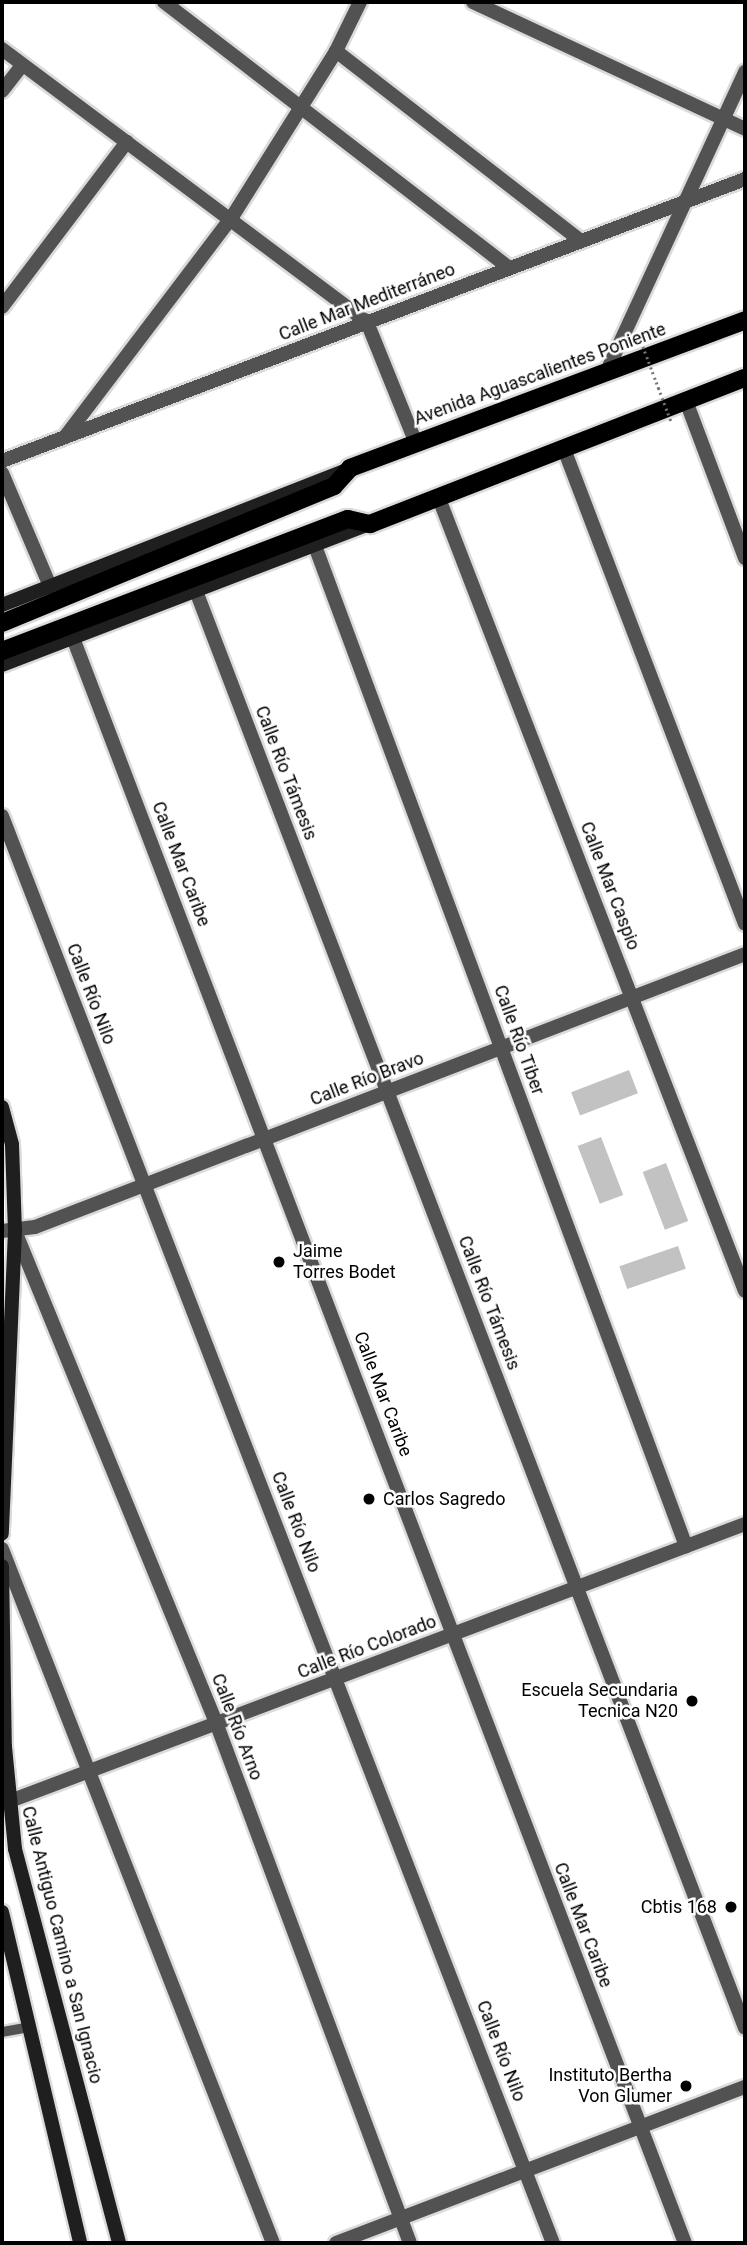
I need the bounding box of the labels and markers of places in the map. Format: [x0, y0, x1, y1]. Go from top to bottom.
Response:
place label: Jaime Torres Bodet [293, 1241, 396, 1284]
marker: Jaime Torres Bodet [271, 1254, 287, 1270]
place label: Carlos Sagredo [383, 1488, 505, 1510]
marker: Carlos Sagredo [361, 1491, 377, 1507]
place label: Escuela Secundaria Tecnica N20 [521, 1680, 678, 1722]
marker: Escuela Secundaria Tecnica N20 [684, 1693, 700, 1709]
place label: Cbtis 168 [641, 1896, 717, 1918]
marker: Cbtis 168 [723, 1899, 739, 1915]
place label: Instituto Bertha Von Glumer [548, 2065, 672, 2108]
marker: Instituto Bertha Von Glumer [678, 2078, 694, 2094]

